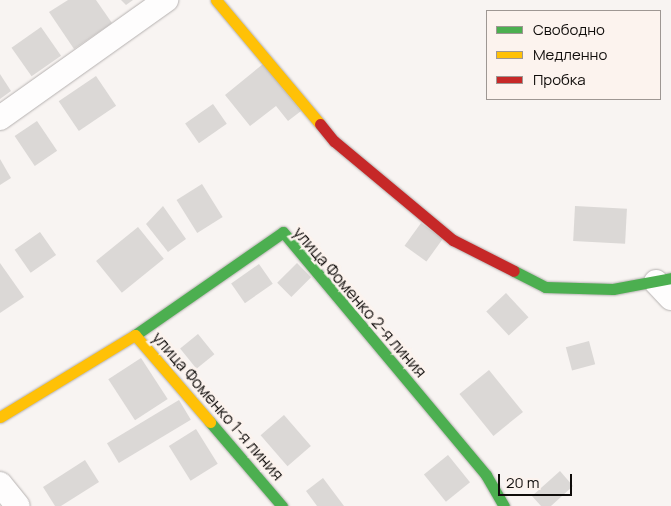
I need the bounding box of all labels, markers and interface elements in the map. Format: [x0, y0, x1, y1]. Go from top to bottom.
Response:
legend [486, 10, 661, 100]
text: Свободно [533, 19, 605, 40]
text: Медленно [533, 44, 607, 65]
text: Пробка [533, 69, 586, 90]
street label: улица Фоменко 2-я линия [289, 223, 431, 381]
street label: улица Фоменко 1-я линия [148, 328, 288, 484]
scale bar [501, 464, 575, 496]
text: 20 m [506, 472, 539, 493]

